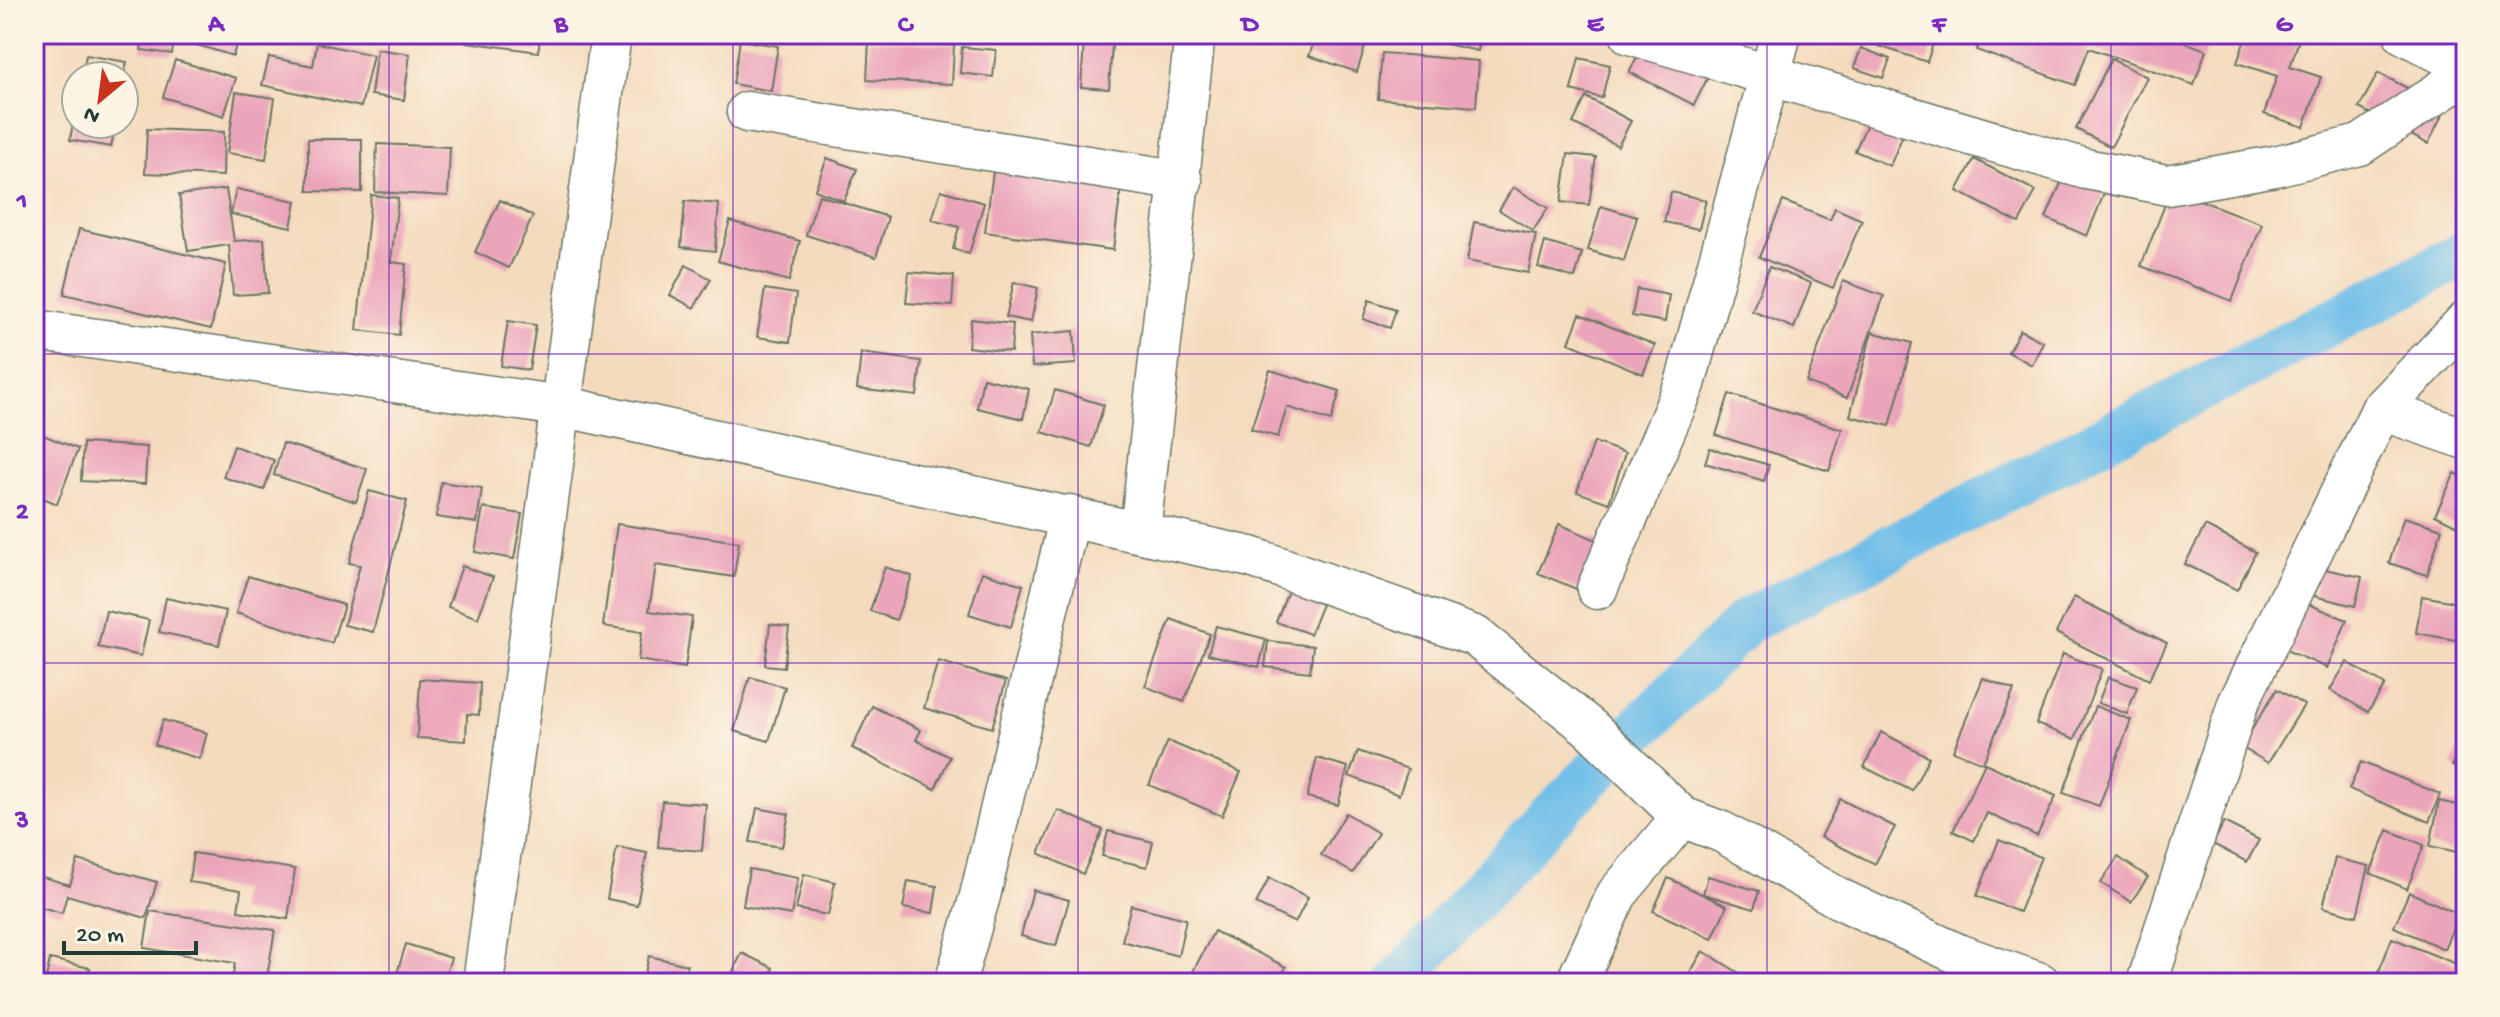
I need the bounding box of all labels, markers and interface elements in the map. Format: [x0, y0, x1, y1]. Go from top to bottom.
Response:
text: A [207, 11, 225, 42]
text: B [553, 11, 569, 42]
text: C [898, 11, 915, 42]
text: D [1240, 11, 1260, 42]
text: E [1587, 11, 1605, 42]
text: F [1931, 11, 1947, 42]
text: G [2276, 11, 2294, 42]
north arrow [60, 60, 140, 140]
text: N [80, 99, 105, 129]
text: 1 [16, 188, 27, 219]
text: 2 [16, 498, 29, 529]
text: 3 [14, 807, 29, 838]
scale bar [64, 905, 196, 955]
text: 20 m [76, 922, 124, 951]

